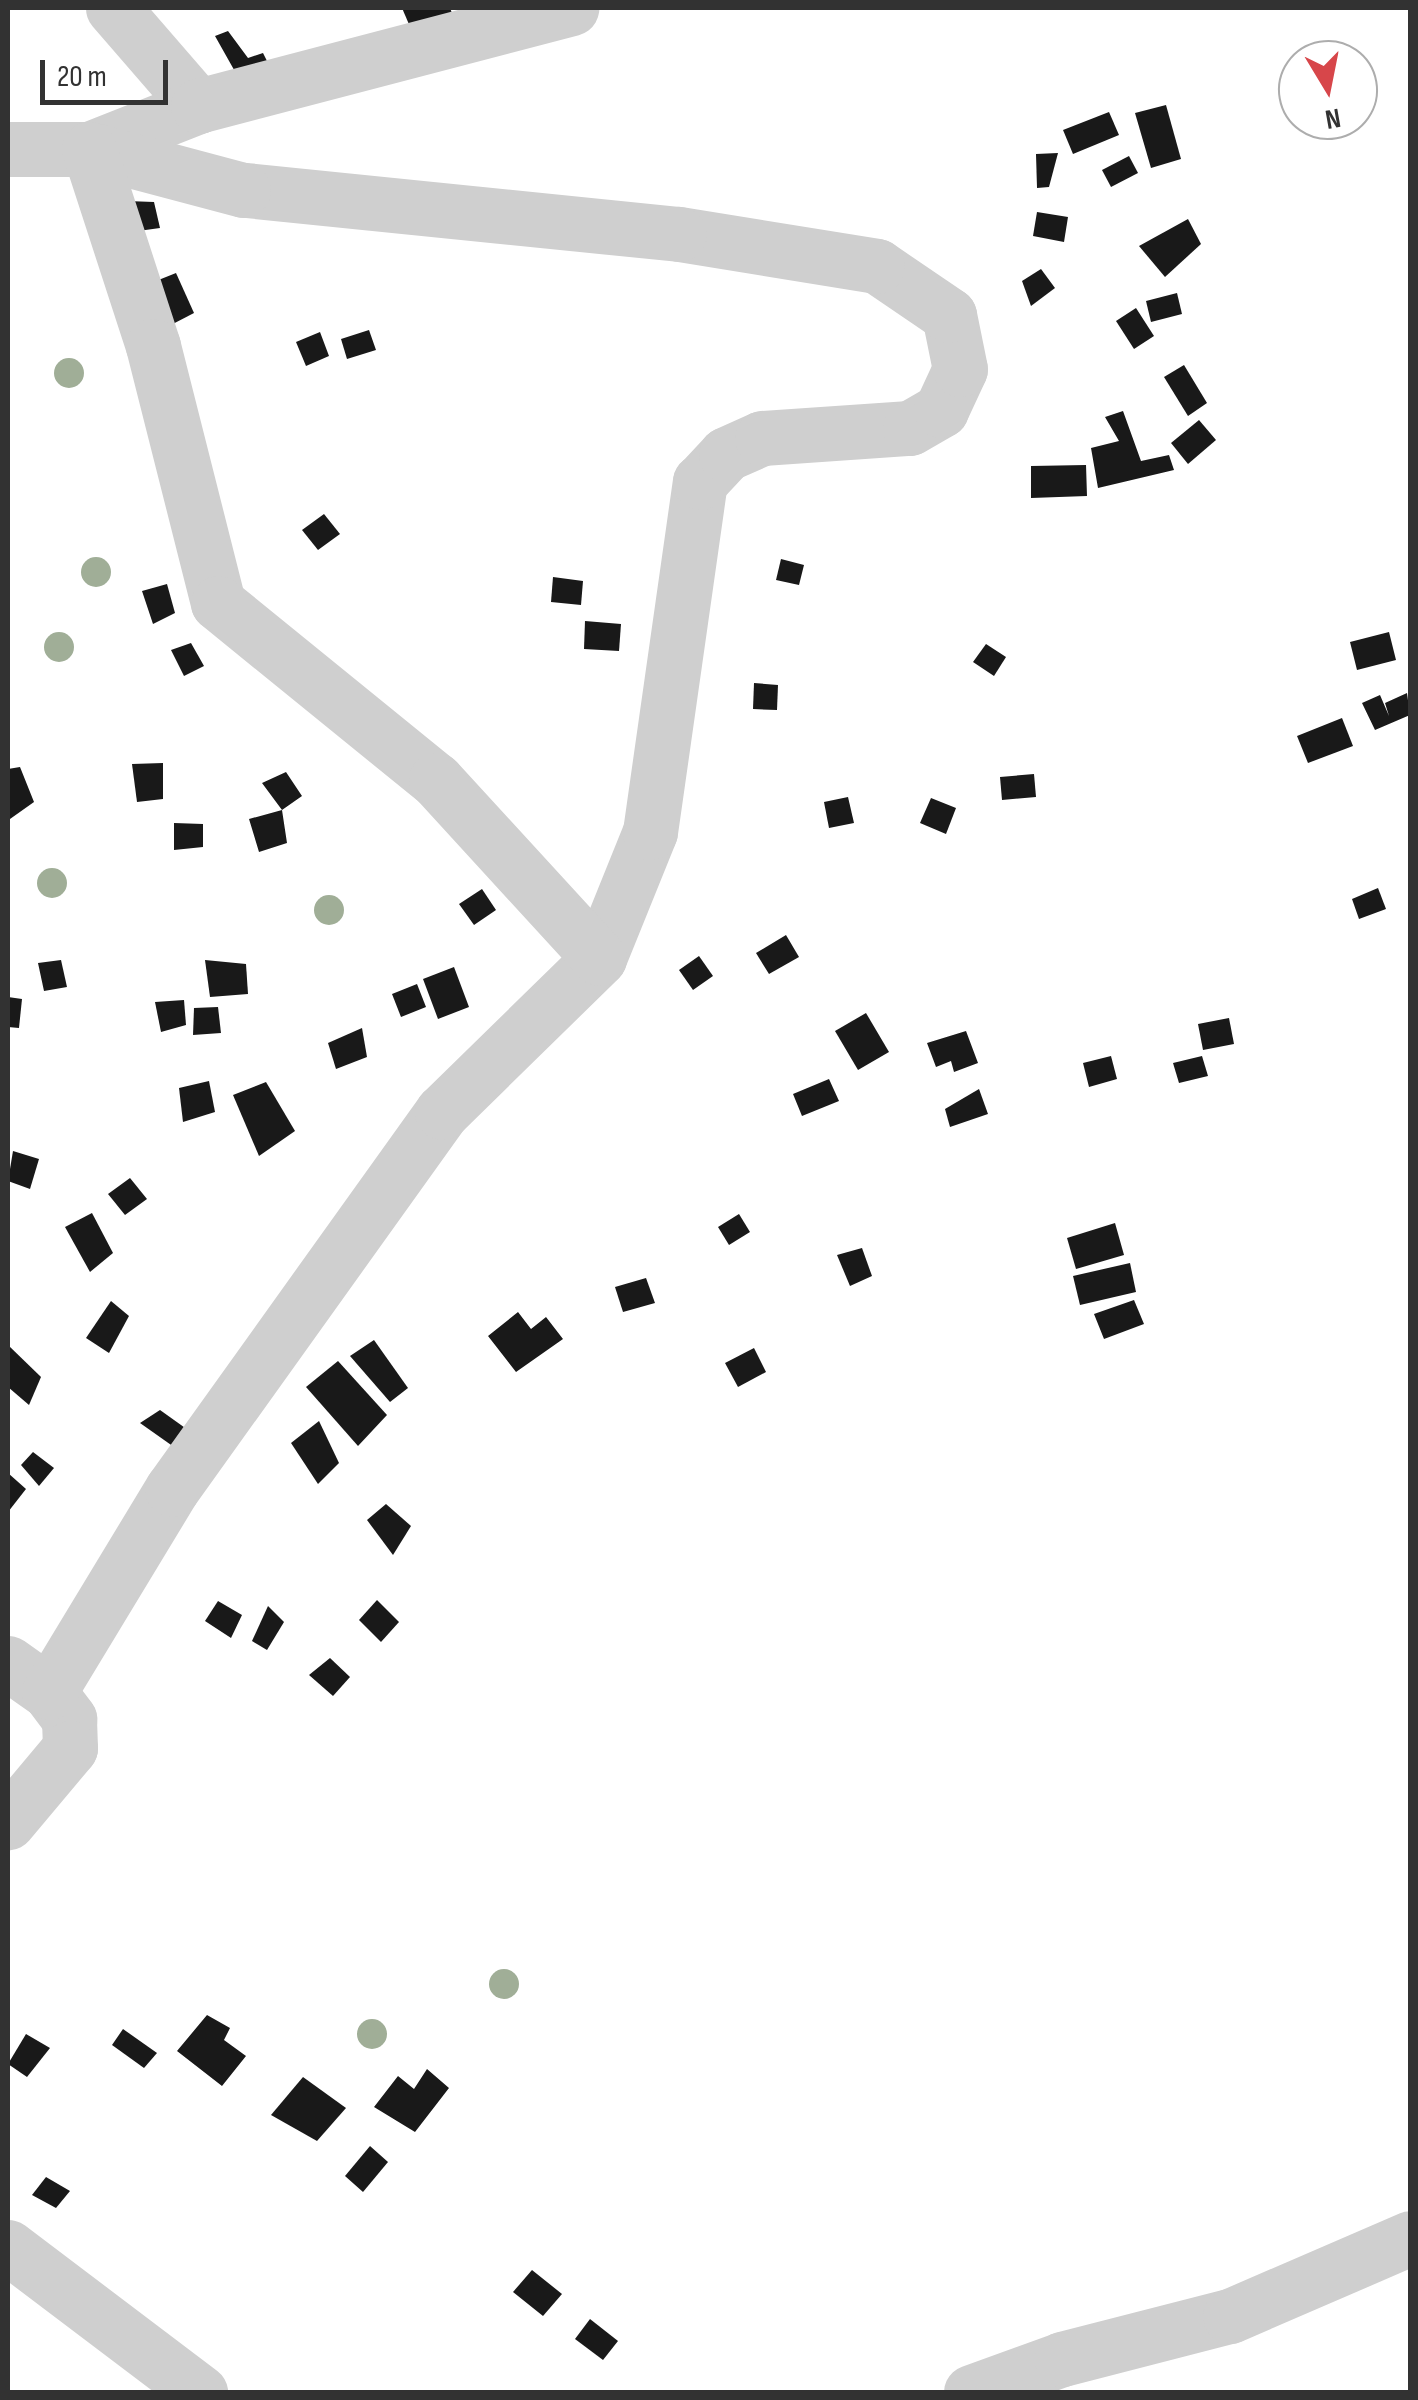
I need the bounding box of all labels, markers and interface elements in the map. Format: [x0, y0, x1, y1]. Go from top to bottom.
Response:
scale bar [45, 40, 172, 102]
north arrow [1278, 40, 1378, 140]
text: 20 m [57, 59, 107, 95]
text: N [1323, 101, 1343, 136]

